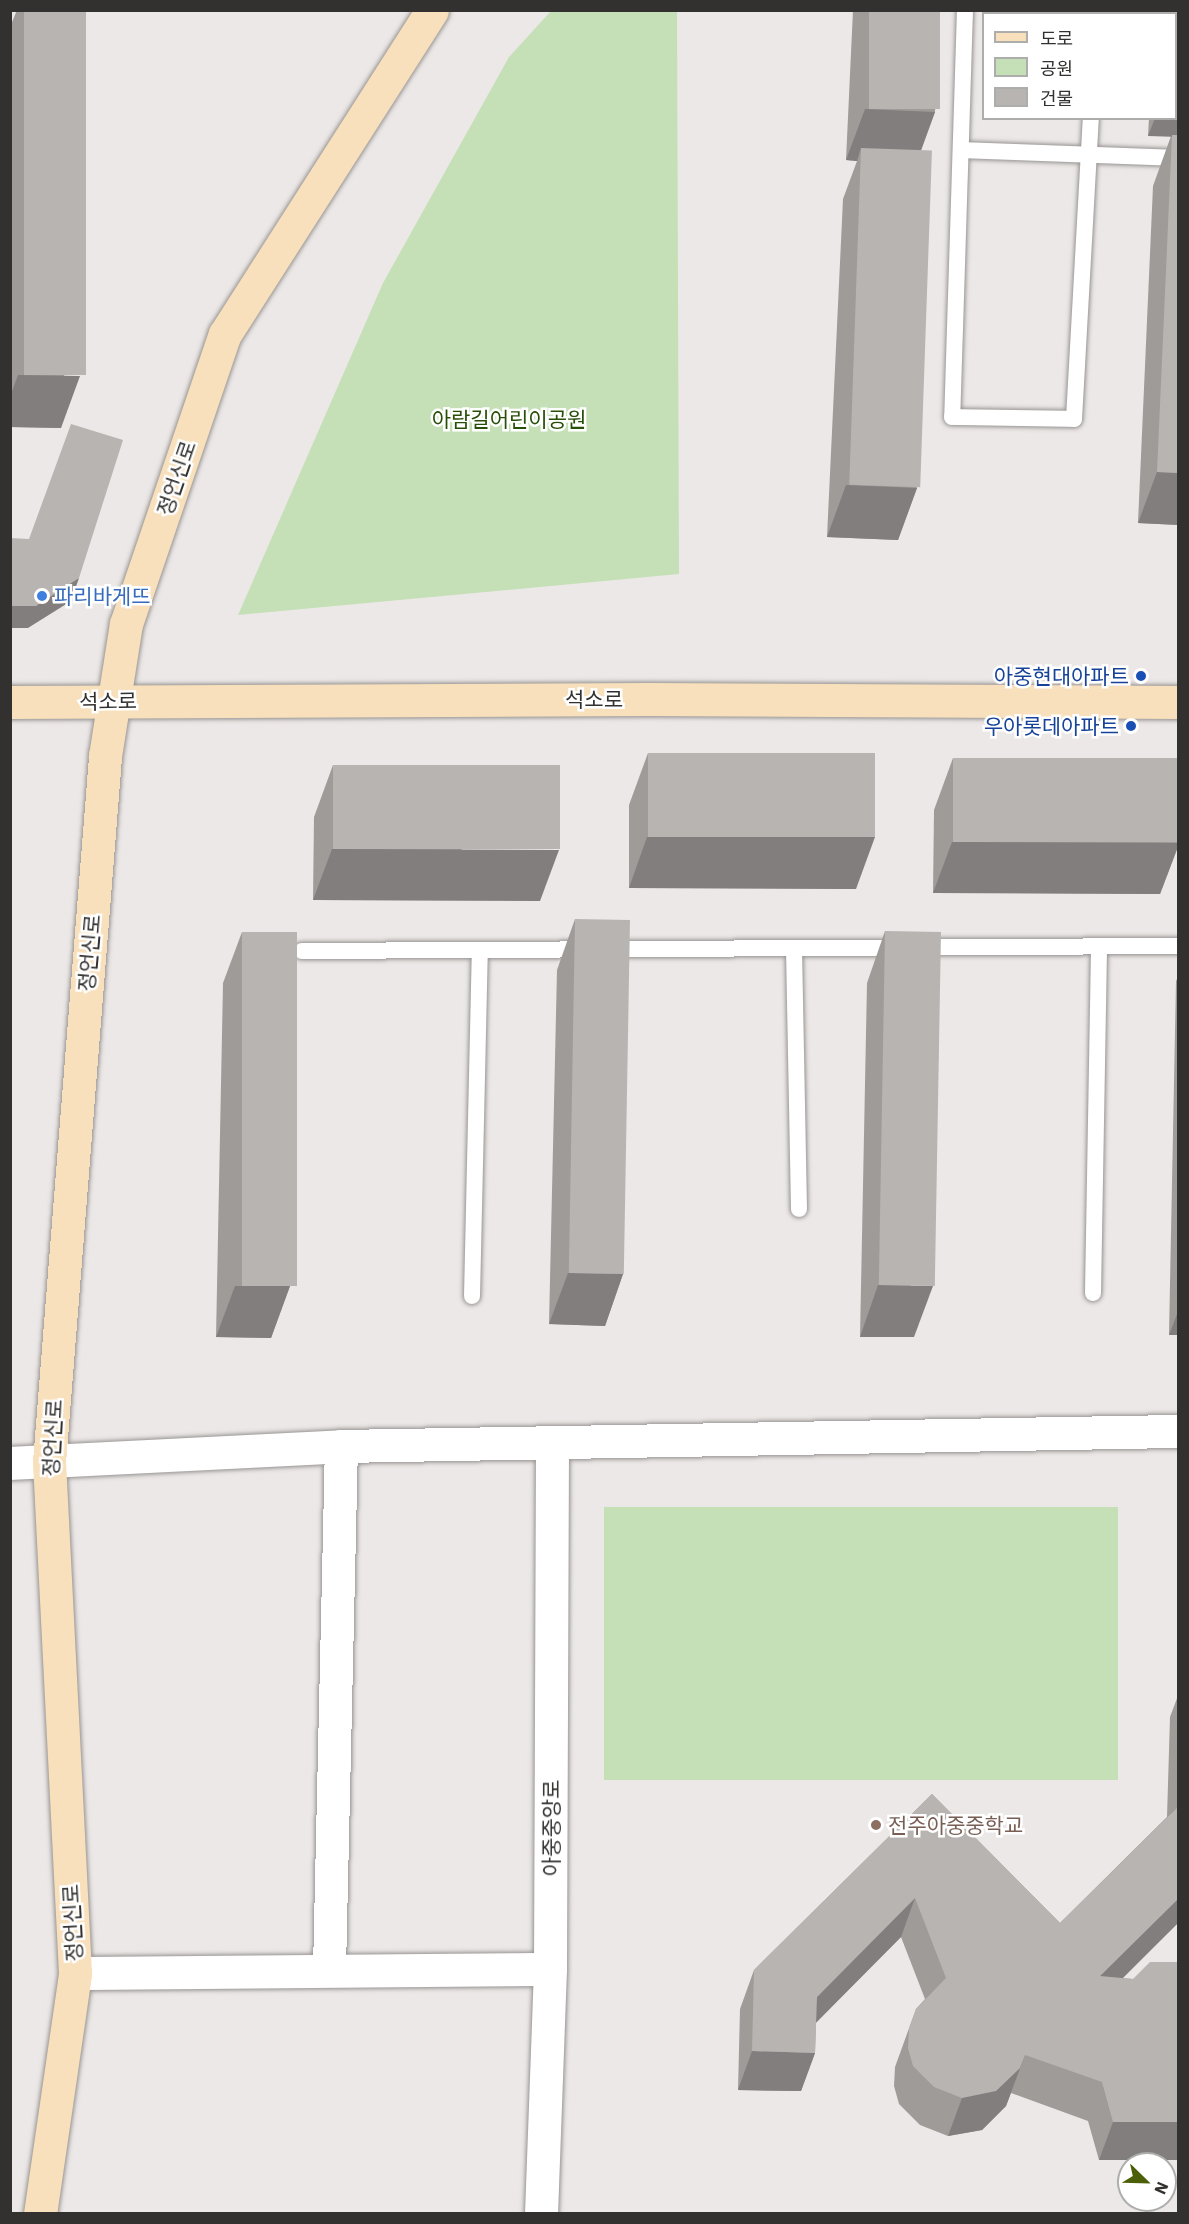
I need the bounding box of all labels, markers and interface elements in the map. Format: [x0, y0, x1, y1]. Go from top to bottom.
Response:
legend [982, 12, 1177, 120]
text: 도로 [1040, 27, 1073, 50]
text: 공원 [1040, 57, 1073, 80]
text: 건물 [1040, 87, 1073, 110]
park label: 아람길어린이공원 [432, 406, 586, 432]
street label: 정언신로 [152, 437, 200, 519]
place label: 파리바게뜨 [54, 583, 151, 609]
marker: 파리바게뜨 [35, 589, 49, 603]
place label: 아중현대아파트 [994, 663, 1129, 689]
marker: 아중현대아파트 [1134, 669, 1148, 683]
street label: 석소로 [565, 686, 623, 712]
street label: 석소로 [79, 688, 137, 714]
place label: 우아롯데아파트 [984, 713, 1119, 739]
marker: 우아롯데아파트 [1124, 719, 1138, 733]
street label: 정언신로 [73, 913, 105, 993]
street label: 정언신로 [37, 1399, 67, 1477]
street label: 아중중앙로 [538, 1780, 564, 1876]
place label: 전주아중중학교 [888, 1812, 1023, 1838]
marker: 전주아중중학교 [869, 1818, 883, 1832]
street label: 정언신로 [57, 1884, 87, 1962]
north arrow [1117, 2152, 1177, 2212]
text: N [1150, 2179, 1173, 2197]

